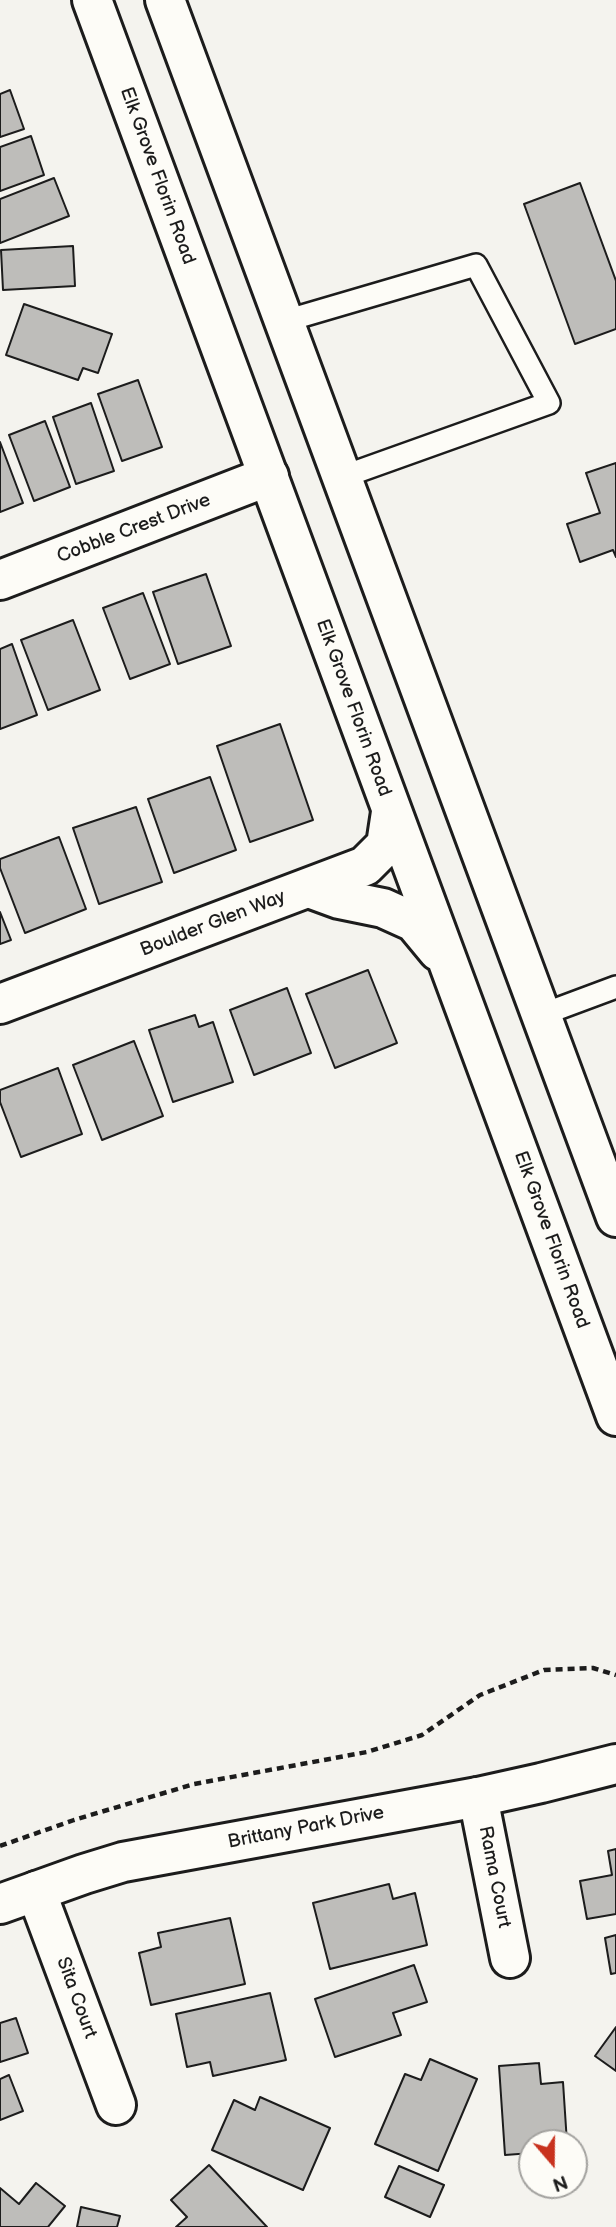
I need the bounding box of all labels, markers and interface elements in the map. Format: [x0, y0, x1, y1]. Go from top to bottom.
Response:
street label: Elk Grove Florin Road [114, 84, 200, 268]
street label: Cobble Crest Drive [54, 489, 214, 569]
street label: Elk Grove Florin Road [310, 616, 396, 800]
street label: Boulder Glen Way [137, 886, 289, 962]
street label: Elk Grove Florin Road [508, 1148, 594, 1332]
street label: Brittany Park Drive [226, 1802, 386, 1854]
street label: Rama Court [473, 1824, 515, 1930]
street label: Sita Court [51, 1954, 101, 2042]
north arrow [518, 2129, 588, 2199]
text: N [549, 2169, 570, 2196]

